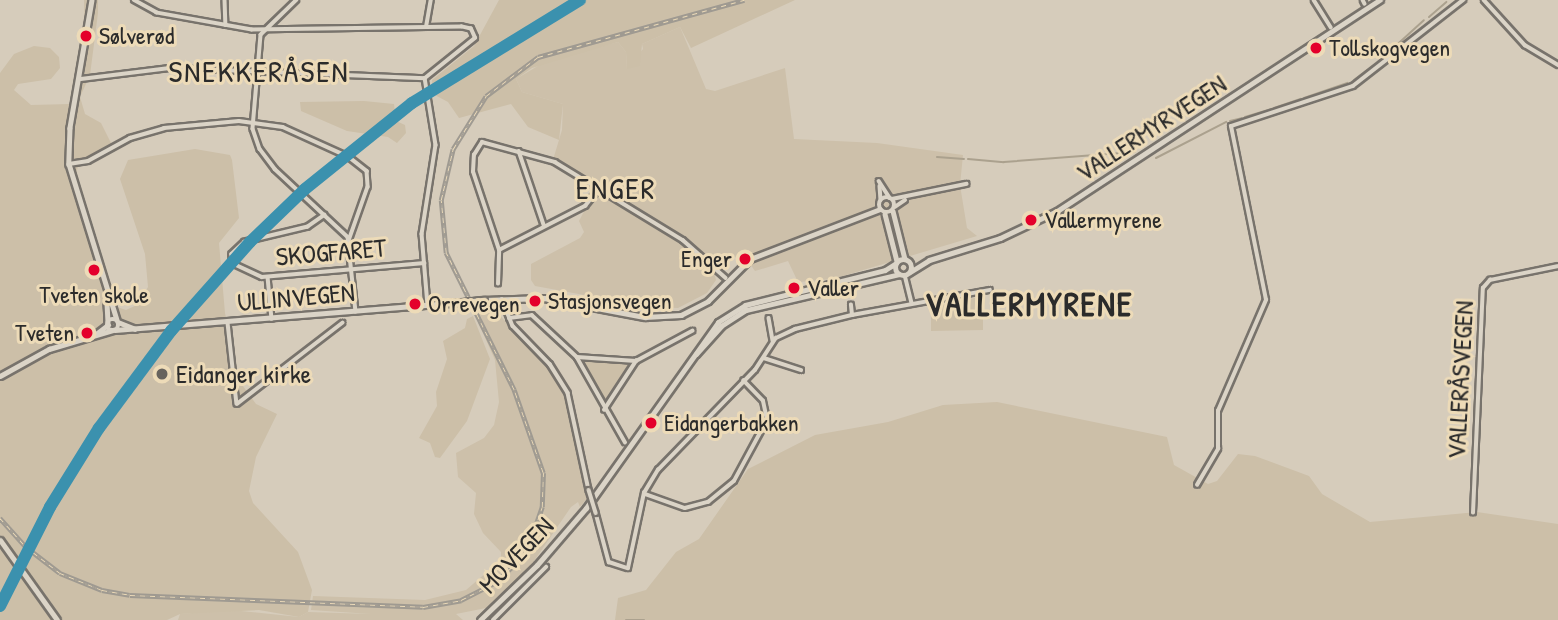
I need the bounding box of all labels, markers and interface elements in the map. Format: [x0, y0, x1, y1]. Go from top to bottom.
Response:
place label: Sølverød [99, 22, 174, 50]
marker: Sølverød [79, 29, 93, 43]
place label: Tollskogvegen [1329, 34, 1450, 62]
marker: Tollskogvegen [1309, 41, 1323, 55]
district label: SNEKKERÅSEN [170, 53, 348, 89]
street label: VALLERMYRVEGEN [1070, 68, 1232, 188]
district label: ENGER [576, 170, 656, 206]
place label: Vallermyrene [1044, 206, 1162, 234]
marker: Vallermyrene [1024, 213, 1038, 227]
street label: SKOGFARET [275, 232, 387, 272]
place label: Enger [681, 245, 732, 273]
marker: Enger [738, 252, 752, 266]
marker: Tveten skole [87, 263, 101, 277]
place label: Valler [807, 274, 859, 302]
street label: ULLINVEGEN [236, 276, 356, 318]
place label: Tveten skole [39, 281, 149, 309]
marker: Valler [787, 281, 801, 295]
district label: VALLERMYRENE [926, 285, 1132, 325]
place label: Stasjonsvegen [548, 287, 672, 315]
place label: Orrevegen [428, 290, 520, 318]
marker: Stasjonsvegen [528, 294, 542, 308]
marker: Orrevegen [408, 297, 422, 311]
street label: VALLERÅSVEGEN [1440, 300, 1480, 460]
place label: Tveten [15, 319, 74, 347]
marker: Tveten [80, 326, 94, 340]
place label: Eidanger kirke [176, 358, 311, 390]
marker: Eidanger kirke [154, 366, 170, 382]
place label: Eidangerbakken [664, 409, 799, 437]
marker: Eidangerbakken [644, 416, 658, 430]
street label: MOVEGEN [472, 510, 560, 600]

